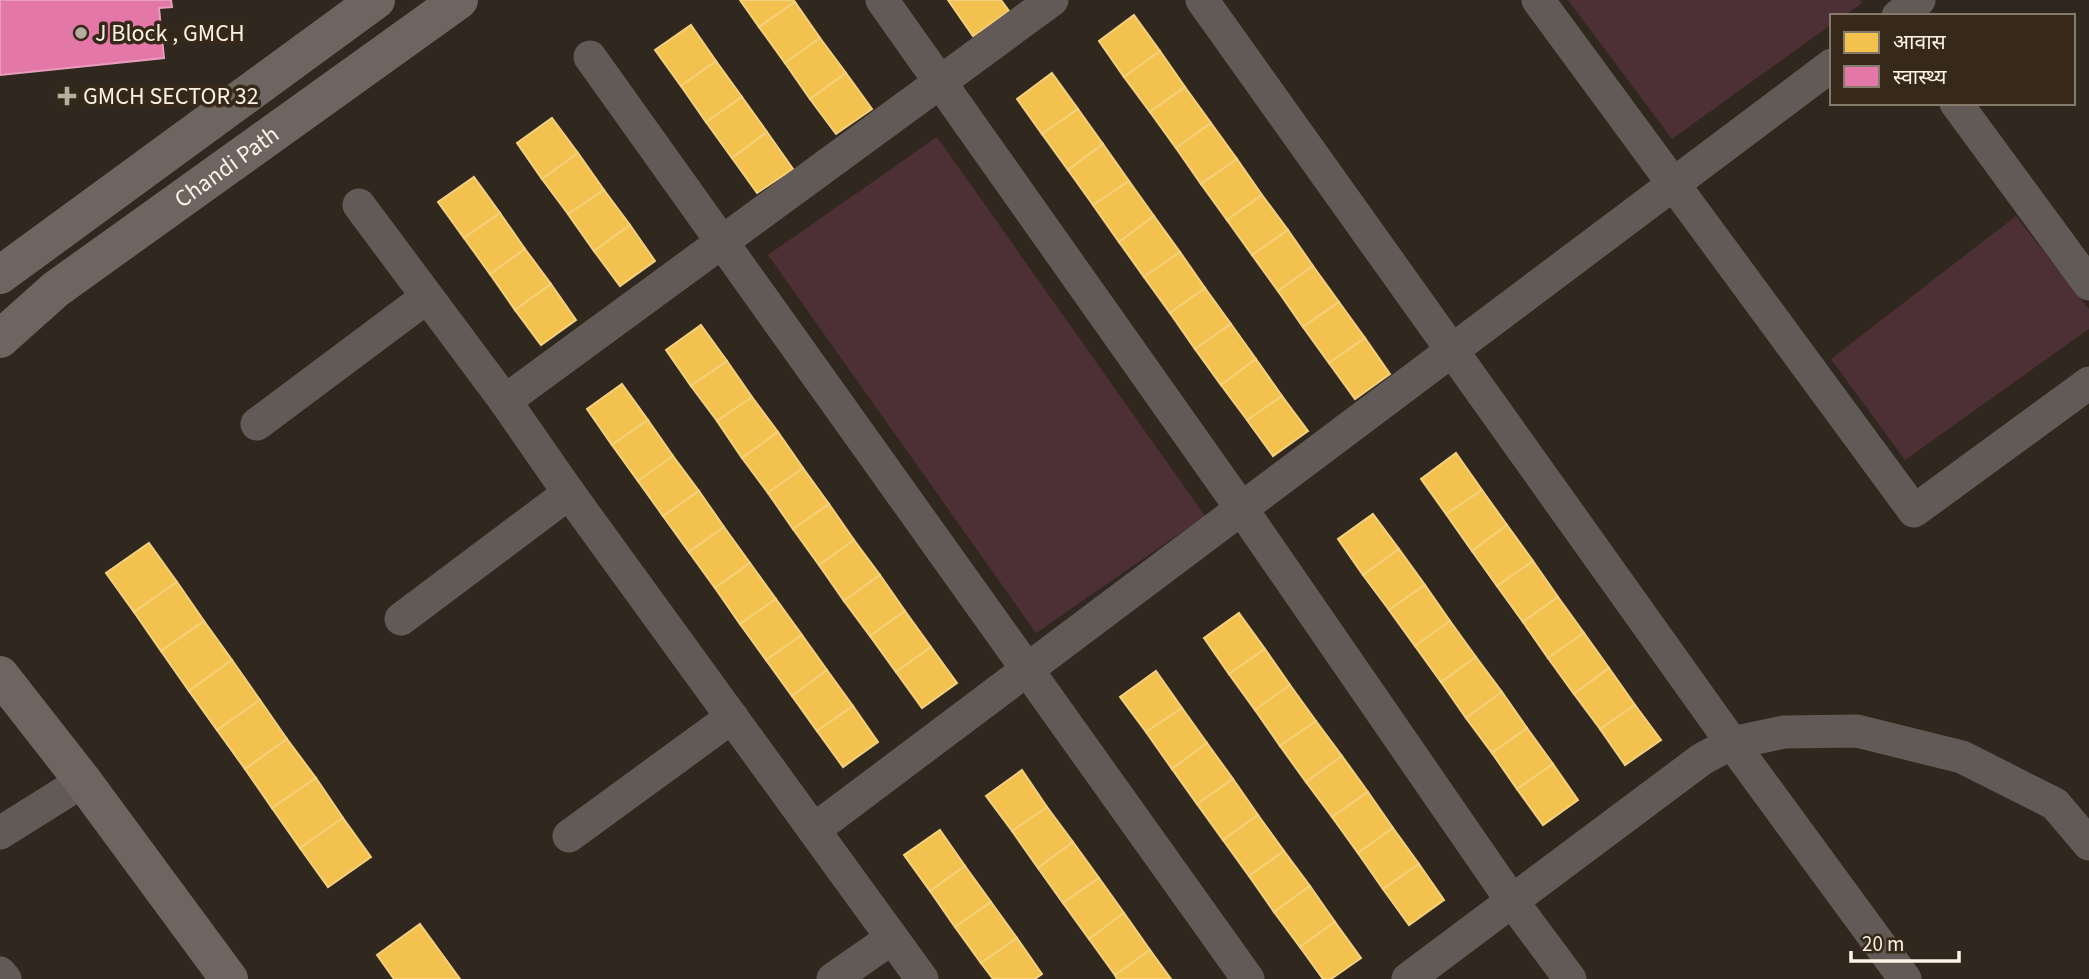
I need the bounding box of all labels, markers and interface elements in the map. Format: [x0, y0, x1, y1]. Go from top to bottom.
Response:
legend [1830, 14, 2075, 105]
place label: J Block , GMCH [95, 16, 245, 51]
marker: J Block , GMCH [73, 25, 89, 41]
text: आवास [1893, 27, 1947, 57]
text: स्वास्थ्य [1893, 62, 1947, 92]
place label: GMCH SECTOR 32 [83, 79, 259, 114]
marker: GMCH SECTOR 32 [57, 86, 77, 106]
street label: Chandi Path [167, 117, 286, 217]
scale bar [1851, 920, 1960, 964]
text: 20 m [1862, 929, 1904, 959]

